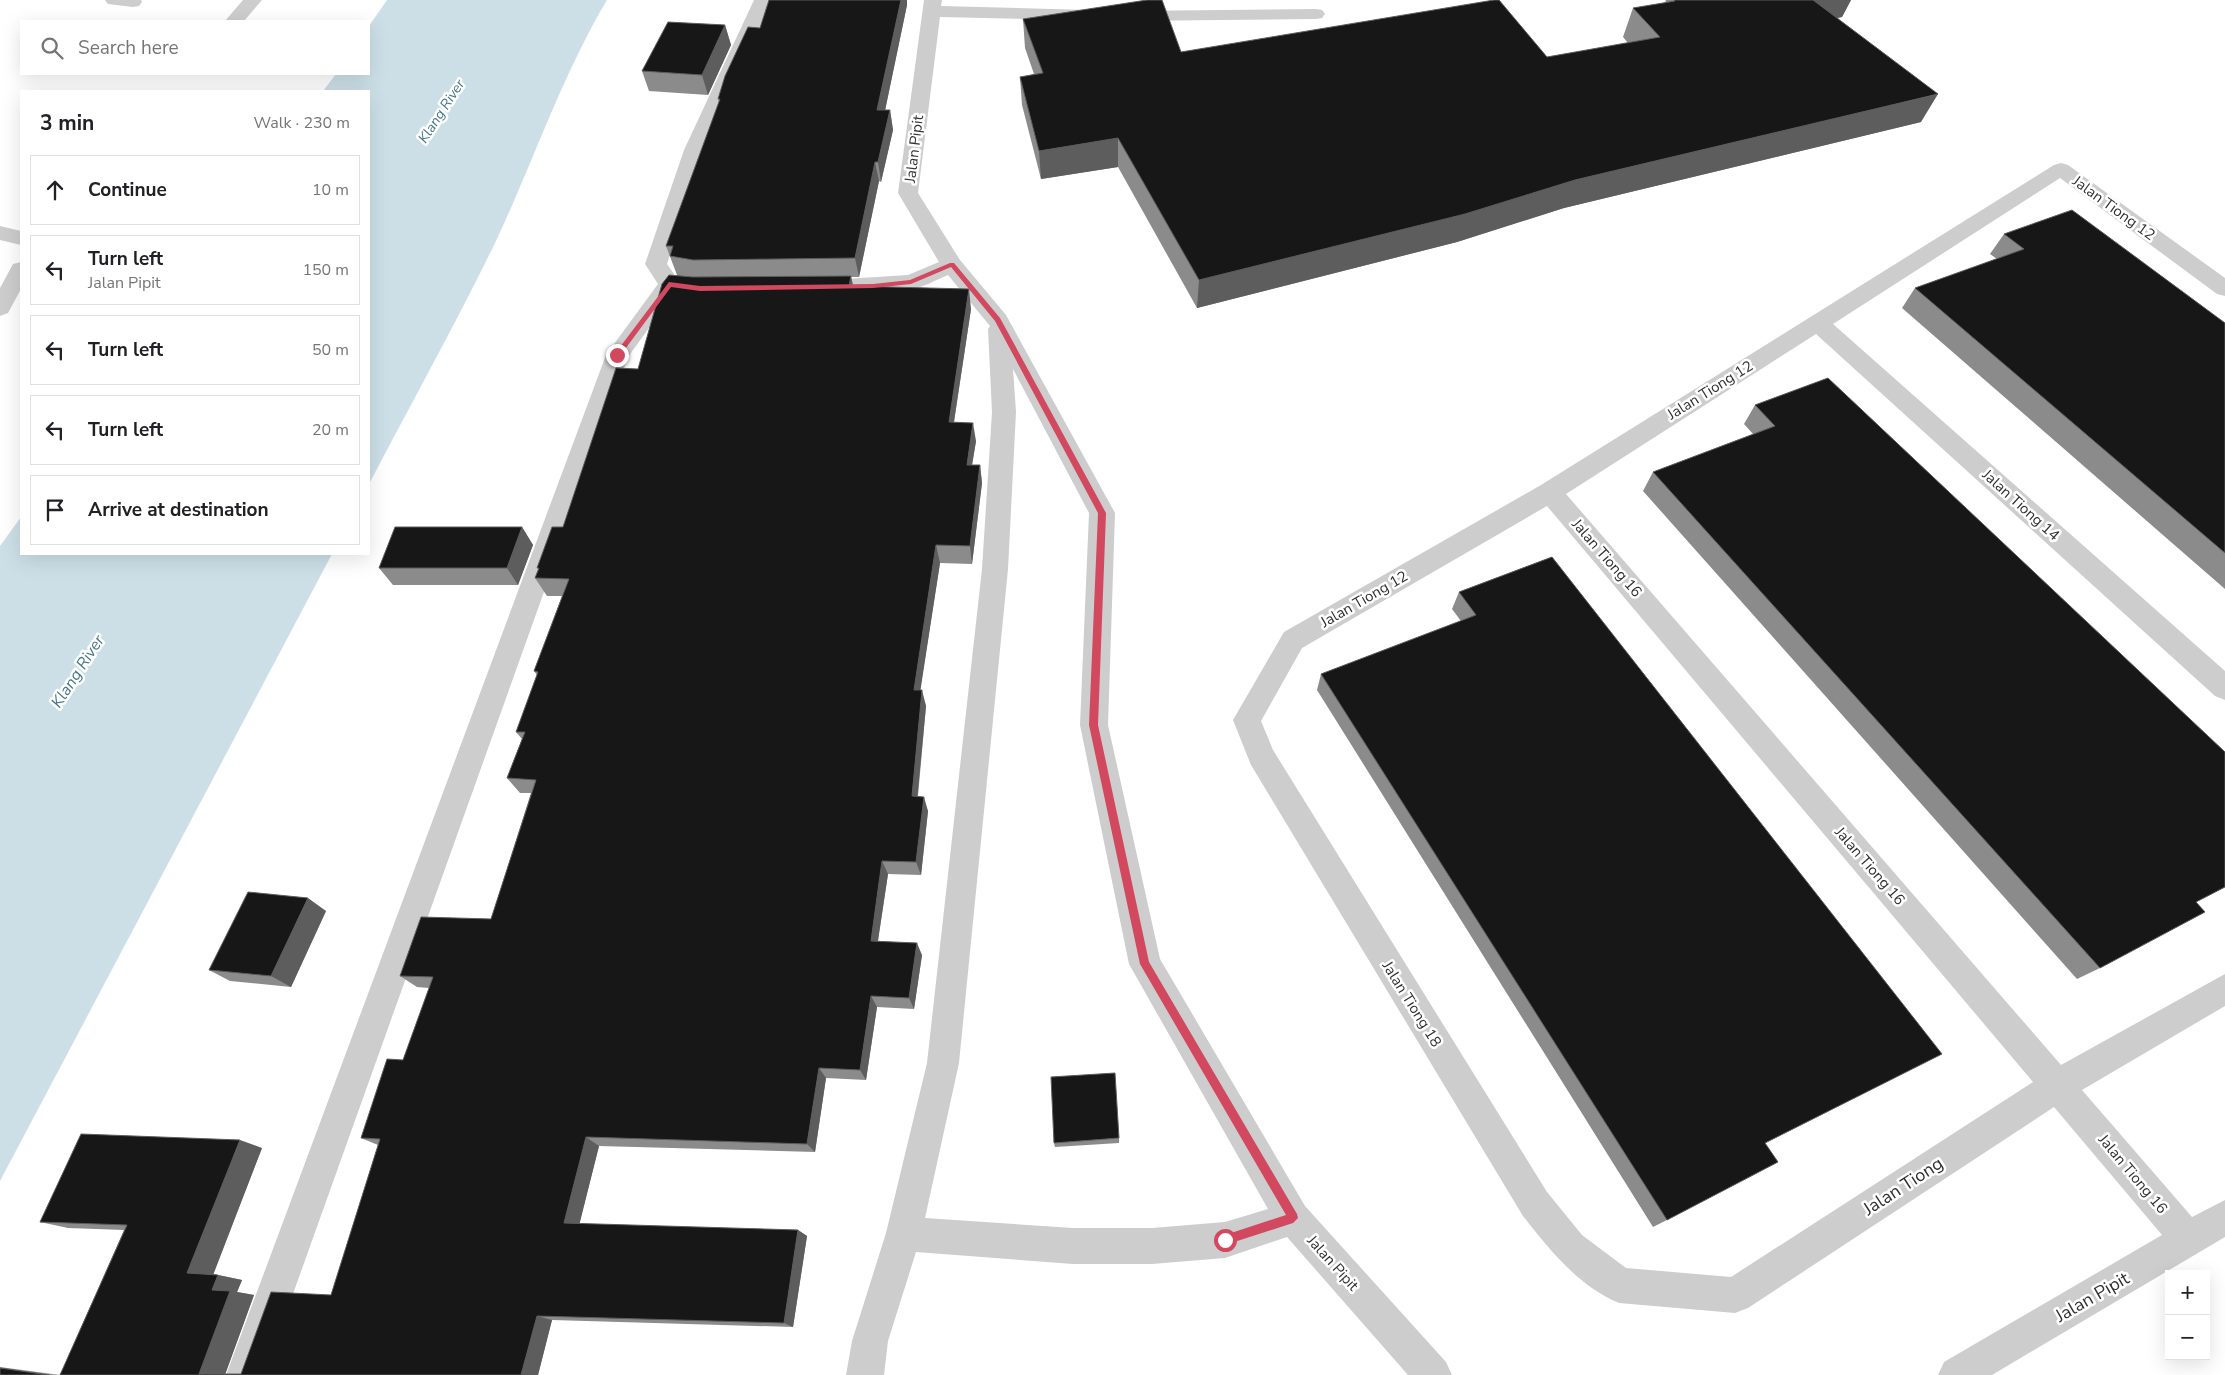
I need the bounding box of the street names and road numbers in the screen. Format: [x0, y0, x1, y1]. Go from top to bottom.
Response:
street label: Jalan Pipit [900, 113, 928, 185]
street label: Jalan Tiong 12 [2068, 171, 2159, 245]
street label: Jalan Tiong 12 [1662, 356, 1757, 425]
street label: Jalan Tiong 14 [1977, 464, 2064, 545]
street label: Jalan Tiong 16 [1567, 514, 1647, 601]
street label: Jalan Tiong 12 [1316, 566, 1411, 633]
street label: Jalan Tiong 16 [1830, 822, 1910, 909]
street label: Jalan Tiong 18 [1377, 956, 1446, 1051]
street label: Jalan Tiong 16 [2093, 1129, 2172, 1218]
street label: Jalan Tiong [1858, 1151, 1948, 1221]
street label: Jalan Pipit [1302, 1230, 1364, 1296]
street label: Jalan Pipit [2050, 1266, 2134, 1328]

